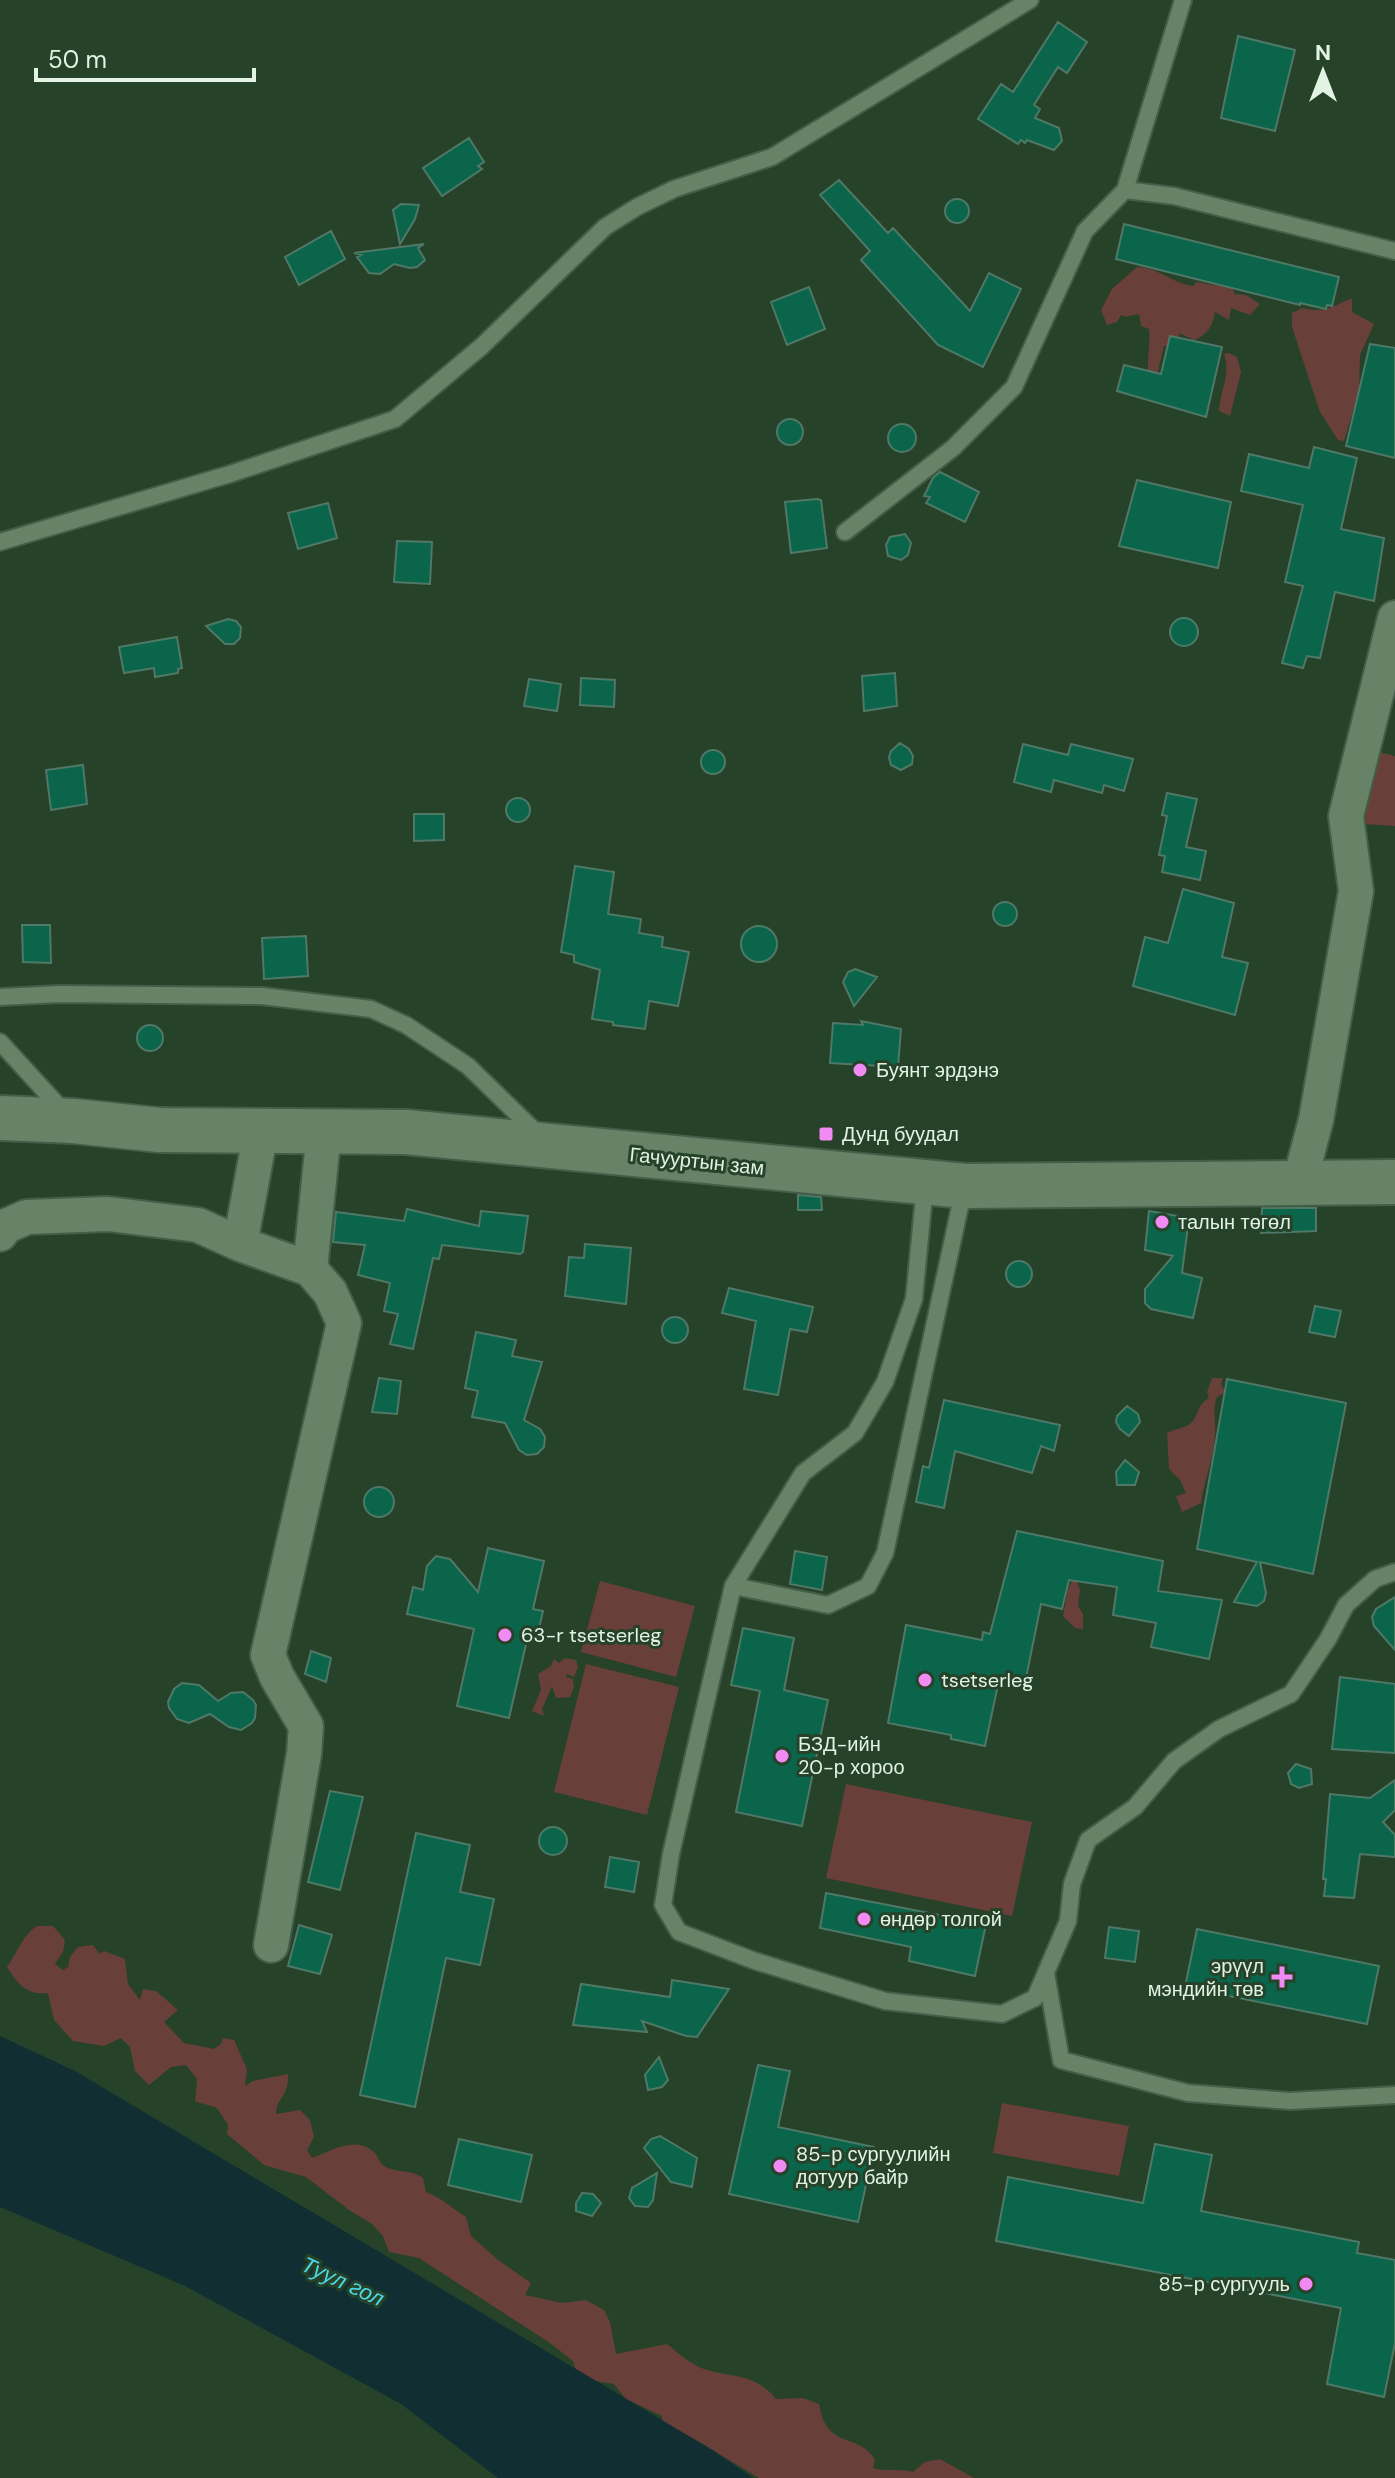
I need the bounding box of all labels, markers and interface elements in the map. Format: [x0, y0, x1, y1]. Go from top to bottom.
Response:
scale bar [36, 32, 254, 82]
north arrow [1283, 32, 1363, 112]
text: N [1315, 38, 1331, 67]
text: 50 m [48, 44, 107, 75]
place label: Буянт эрдэнэ [876, 1057, 999, 1083]
marker: Буянт эрдэнэ [851, 1061, 869, 1079]
place label: Дунд буудал [842, 1121, 959, 1147]
marker: Дунд буудал [817, 1125, 835, 1143]
street label: Гачууртын зам [628, 1141, 766, 1181]
place label: талын төгөл [1178, 1209, 1291, 1235]
marker: талын төгөл [1153, 1213, 1171, 1231]
place label: 63-r tsetserleg [521, 1622, 661, 1648]
marker: 63-r tsetserleg [496, 1626, 514, 1644]
place label: tsetserleg [941, 1667, 1033, 1693]
marker: tsetserleg [916, 1671, 934, 1689]
place label: БЗД-ийн 20-р хороо [798, 1731, 905, 1780]
marker: БЗД-ийн 20-р хороо [773, 1747, 791, 1765]
place label: өндөр толгой [880, 1906, 1002, 1932]
marker: өндөр толгой [855, 1910, 873, 1928]
place label: эрүүл мэндийн төв [1148, 1953, 1264, 2002]
marker: эрүүл мэндийн төв [1271, 1966, 1293, 1988]
place label: 85-р сургуулийн дотуур байр [796, 2141, 950, 2190]
marker: 85-р сургуулийн дотуур байр [771, 2157, 789, 2175]
water label: Туул гол [297, 2250, 389, 2313]
place label: 85-р сургууль [1159, 2271, 1290, 2297]
marker: 85-р сургууль [1297, 2275, 1315, 2293]

